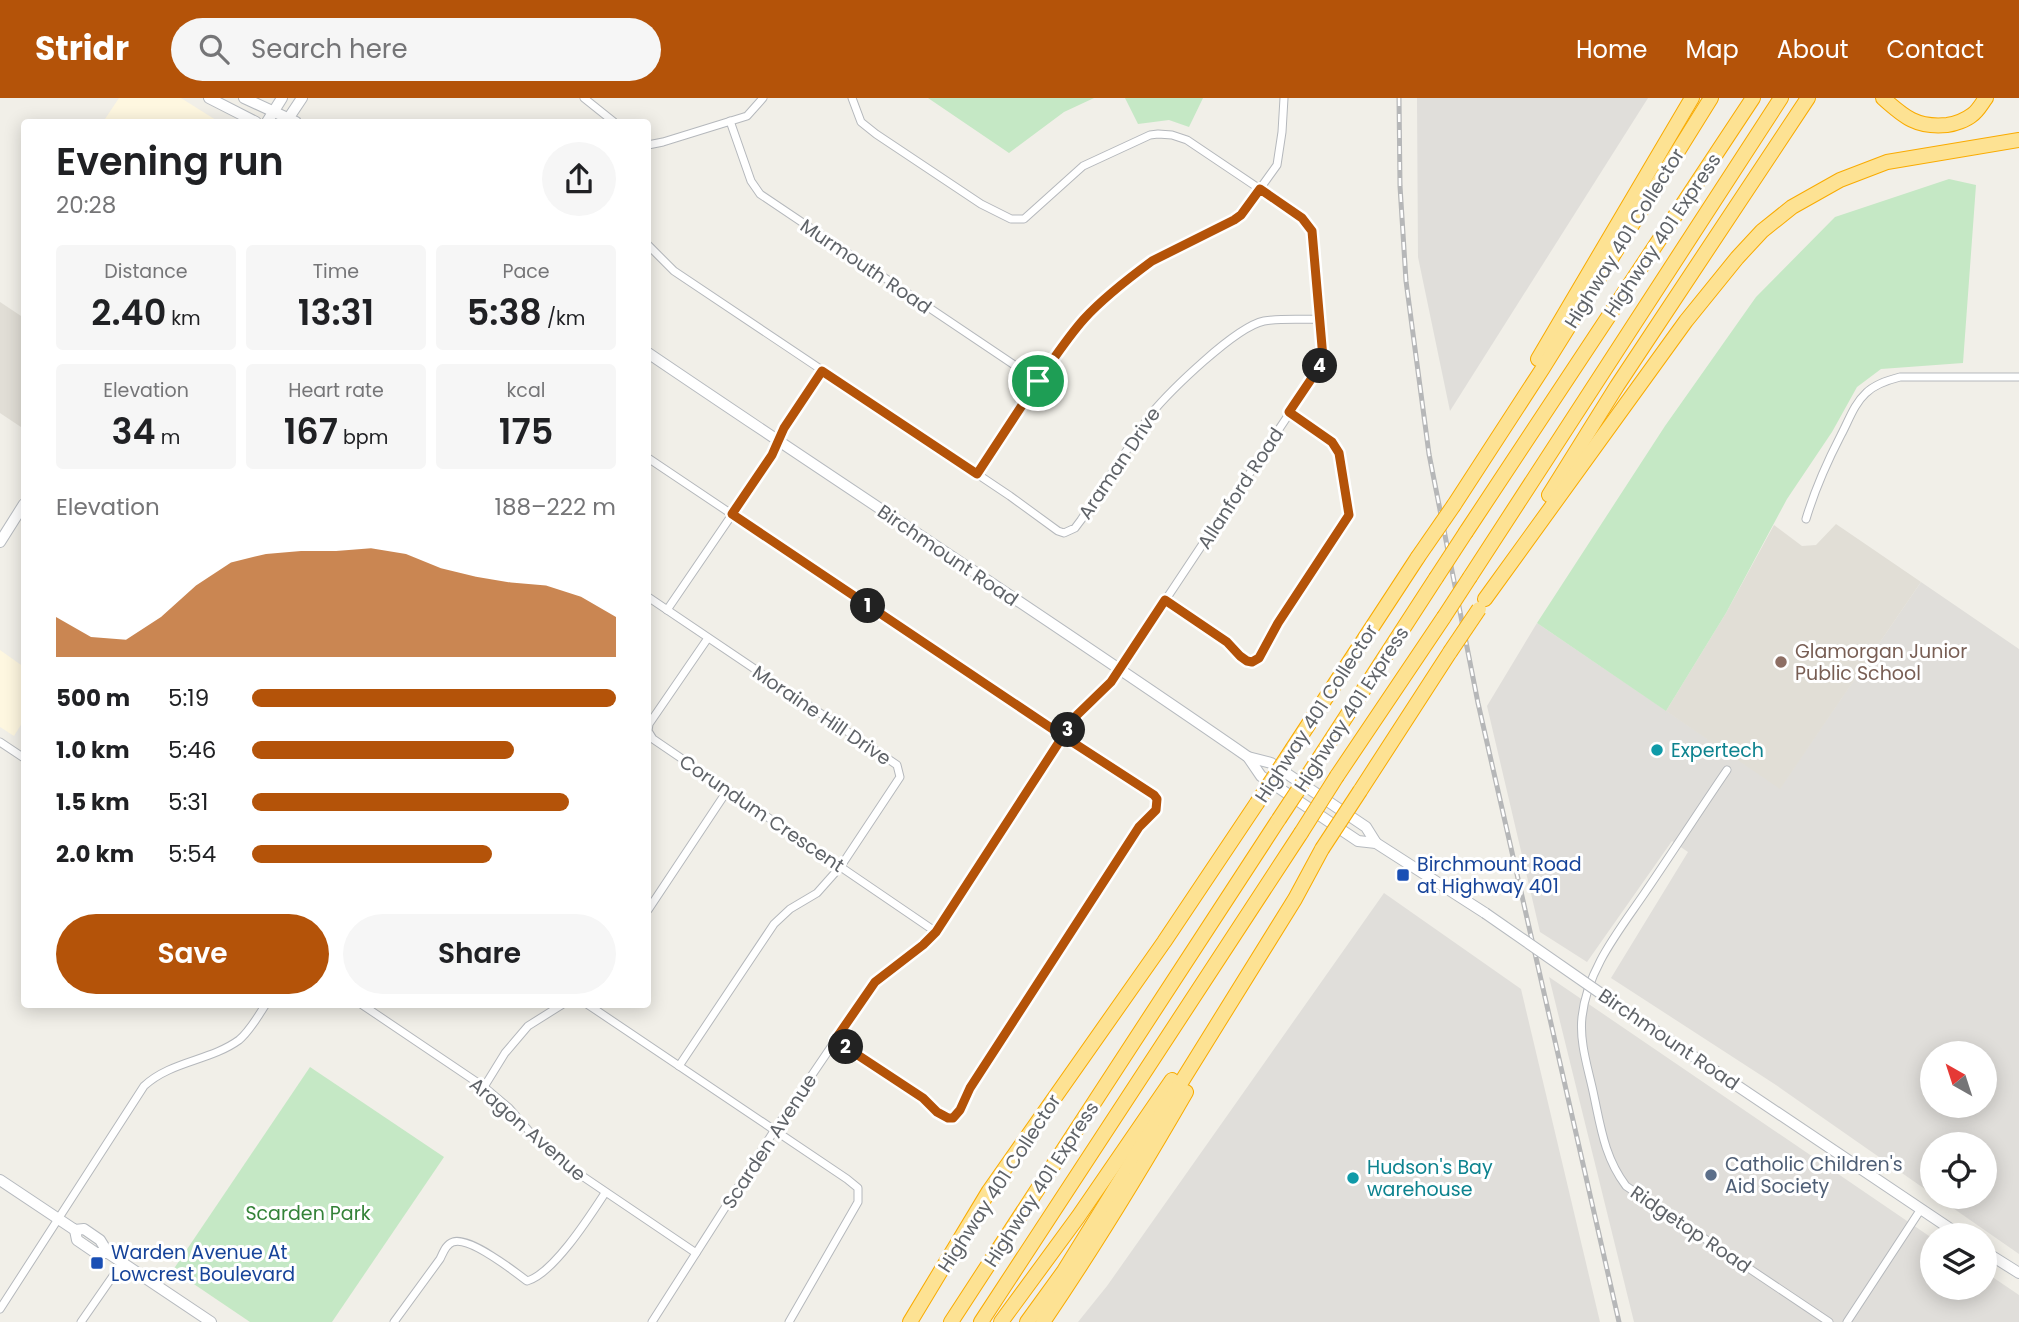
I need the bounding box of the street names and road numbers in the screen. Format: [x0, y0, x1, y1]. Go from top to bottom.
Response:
street label: Highway 401 Collector [1558, 143, 1691, 333]
street label: Highway 401 Express [1597, 148, 1727, 323]
street label: Murmouth Road [795, 212, 937, 320]
street label: Araman Drive [1072, 402, 1167, 525]
street label: Allanford Road [1191, 422, 1290, 554]
street label: Birchmount Road [872, 498, 1023, 613]
street label: Highway 401 Collector [1249, 619, 1384, 808]
street label: Highway 401 Express [1288, 621, 1415, 797]
street label: Moraine Hill Drive [747, 659, 896, 772]
street label: Corundum Crescent [674, 748, 850, 879]
street label: Birchmount Road [1593, 982, 1744, 1097]
street label: Scarden Avenue [716, 1069, 823, 1214]
street label: Aragon Avenue [464, 1071, 592, 1188]
street label: Highway 401 Collector [932, 1089, 1067, 1278]
street label: Highway 401 Express [978, 1096, 1105, 1272]
street label: Ridgetop Road [1625, 1179, 1756, 1280]

